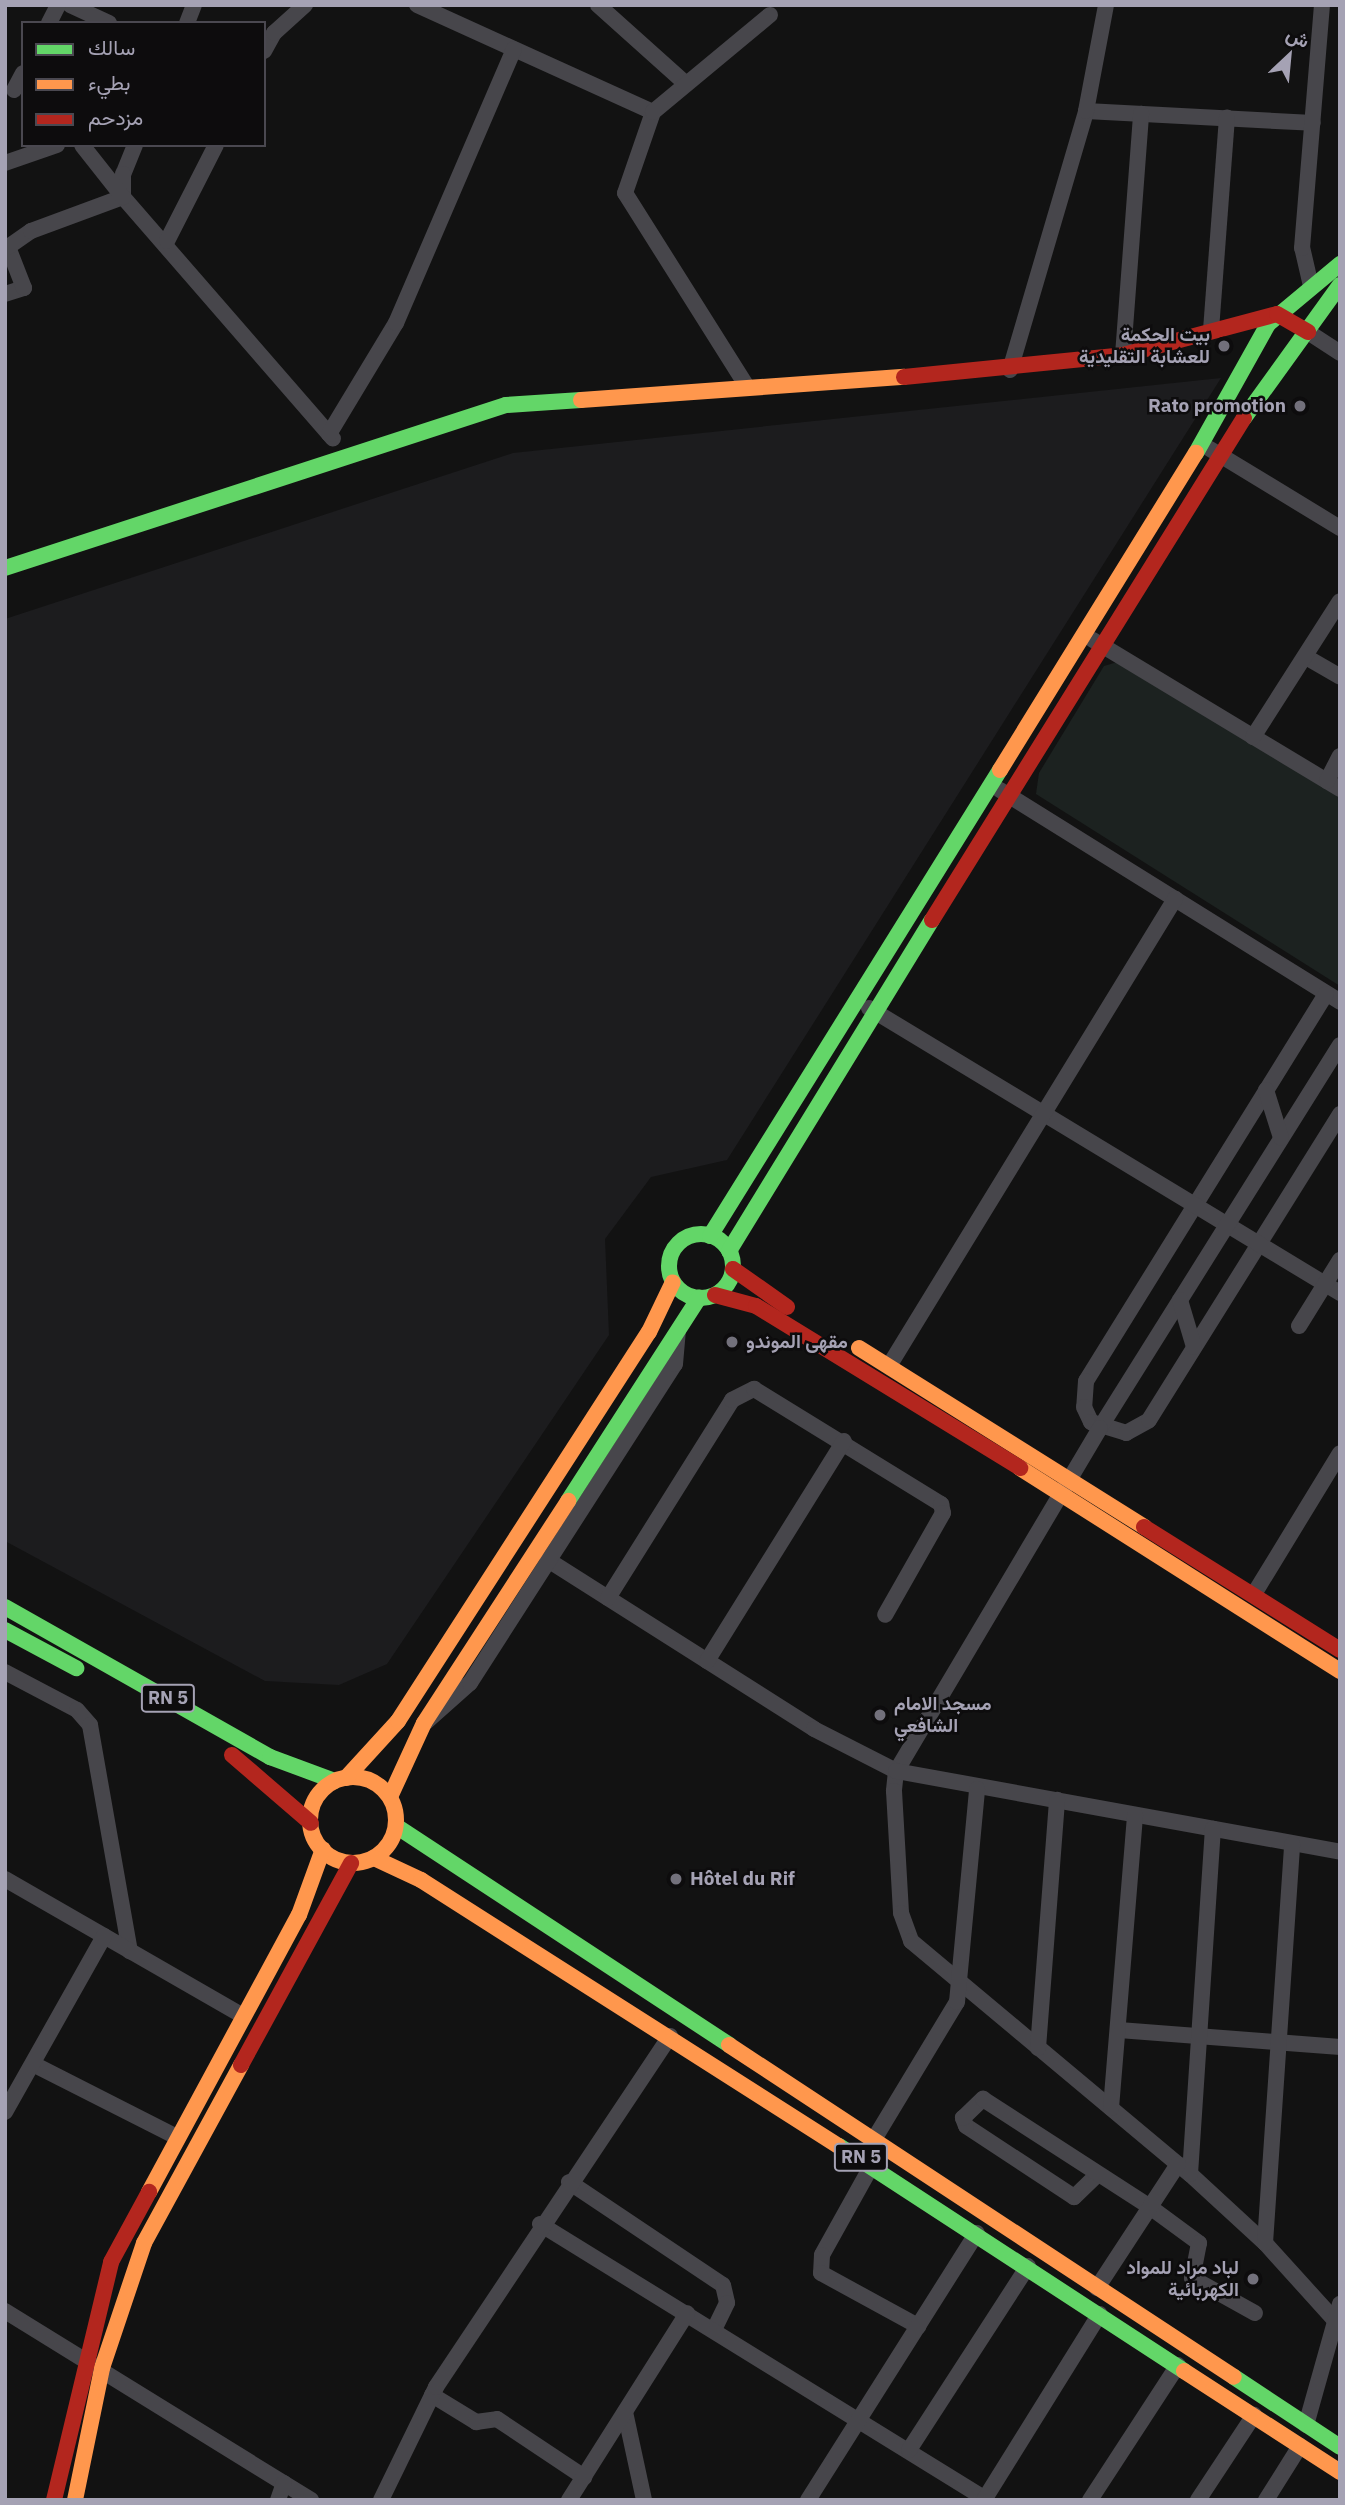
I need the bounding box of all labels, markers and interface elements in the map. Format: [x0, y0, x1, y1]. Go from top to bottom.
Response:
legend [21, 21, 266, 147]
north arrow [1254, 21, 1324, 91]
text: ش [1283, 21, 1314, 53]
text: سالك [88, 33, 135, 61]
text: بطيء [88, 68, 131, 96]
text: مزدحم [88, 103, 143, 131]
place label: بيت الحكمة للعشابة التقليدية [1079, 324, 1210, 368]
marker: بيت الحكمة للعشابة التقليدية [1216, 338, 1232, 354]
place label: Rato promotion [1148, 395, 1286, 417]
marker: Rato promotion [1292, 398, 1308, 414]
place label: مقهى الموندو [746, 1331, 848, 1353]
marker: مقهى الموندو [724, 1334, 740, 1350]
road number: RN 5 [140, 1684, 196, 1713]
place label: مسجد الامام الشافعي [894, 1693, 991, 1737]
marker: مسجد الامام الشافعي [872, 1707, 888, 1723]
place label: Hôtel du Rif [690, 1868, 795, 1890]
marker: Hôtel du Rif [668, 1871, 684, 1887]
road number: RN 5 [833, 2143, 889, 2172]
place label: لباد مراد للمواد الكهربائية [1126, 2257, 1239, 2301]
marker: لباد مراد للمواد الكهربائية [1245, 2271, 1261, 2287]

